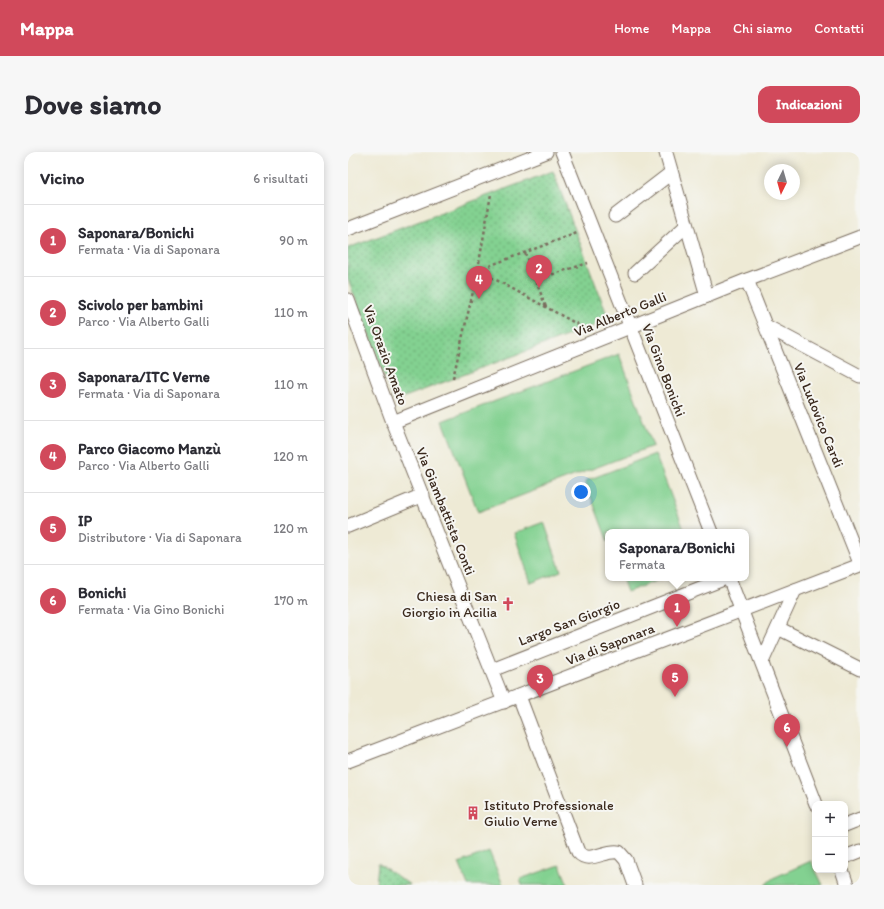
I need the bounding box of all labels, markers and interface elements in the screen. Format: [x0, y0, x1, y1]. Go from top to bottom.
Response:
text: Mappa [20, 17, 74, 40]
text: Home [614, 20, 649, 37]
text: Mappa [671, 20, 711, 37]
text: Chi siamo [733, 20, 792, 37]
text: Contatti [814, 20, 864, 37]
button: Indicazioni [758, 86, 860, 123]
text: Dove siamo [24, 87, 161, 121]
north arrow [764, 164, 800, 200]
text: Vicino [40, 168, 84, 188]
text: 6 risultati [253, 171, 308, 186]
text: Saponara/Bonichi [78, 224, 194, 242]
text: 1 [50, 233, 56, 248]
text: 90 m [279, 233, 308, 248]
text: Fermata · Via di Saponara [78, 242, 220, 257]
pin: 2 [526, 255, 552, 288]
pin: 4 [466, 266, 492, 299]
street label: Via Alberto Galli [572, 288, 669, 341]
text: Scivolo per bambini [78, 296, 203, 314]
street label: Via Orazio Amato [359, 303, 412, 408]
text: 2 [50, 305, 56, 320]
text: 110 m [274, 305, 308, 320]
text: Parco · Via Alberto Galli [78, 314, 209, 329]
street label: Via Gino Bonichi [638, 321, 689, 419]
street label: Via Ludovico Cardi [790, 360, 847, 470]
text: Saponara/ITC Verne [78, 368, 210, 386]
text: 3 [49, 377, 57, 392]
text: 110 m [274, 377, 308, 392]
text: Fermata · Via di Saponara [78, 386, 220, 401]
text: Parco Giacomo Manzù [78, 440, 221, 458]
street label: Via Giambattista Conti [412, 445, 479, 578]
text: 4 [49, 449, 57, 464]
text: 120 m [273, 449, 308, 464]
text: Parco · Via Alberto Galli [78, 458, 209, 473]
your location [571, 482, 591, 502]
text: IP [78, 512, 92, 530]
text: 5 [50, 521, 56, 536]
text: 120 m [273, 521, 308, 536]
popup [605, 529, 749, 581]
text: Distributore · Via di Saponara [78, 530, 242, 545]
text: Saponara/Bonichi [619, 539, 735, 557]
text: Fermata [619, 557, 665, 572]
text: Bonichi [78, 584, 126, 602]
place label: Chiesa di San Giorgio in Acilia [402, 588, 497, 621]
text: 6 [50, 593, 56, 608]
text: 170 m [274, 593, 308, 608]
pin: 1 [664, 594, 690, 627]
street label: Largo San Giorgio [516, 595, 622, 650]
church icon: Chiesa di San Giorgio in Acilia [500, 596, 516, 612]
text: Fermata · Via Gino Bonichi [78, 602, 224, 617]
street label: Via di Saponara [563, 620, 658, 669]
pin: 5 [662, 664, 688, 697]
pin: 3 [527, 665, 553, 698]
pin: 6 [774, 714, 800, 747]
place label: Istituto Professionale Giulio Verne [484, 797, 614, 830]
map controls [812, 801, 848, 873]
button: + [812, 801, 848, 837]
building icon: Istituto Professionale Giulio Verne [465, 805, 481, 821]
button: − [812, 837, 848, 873]

